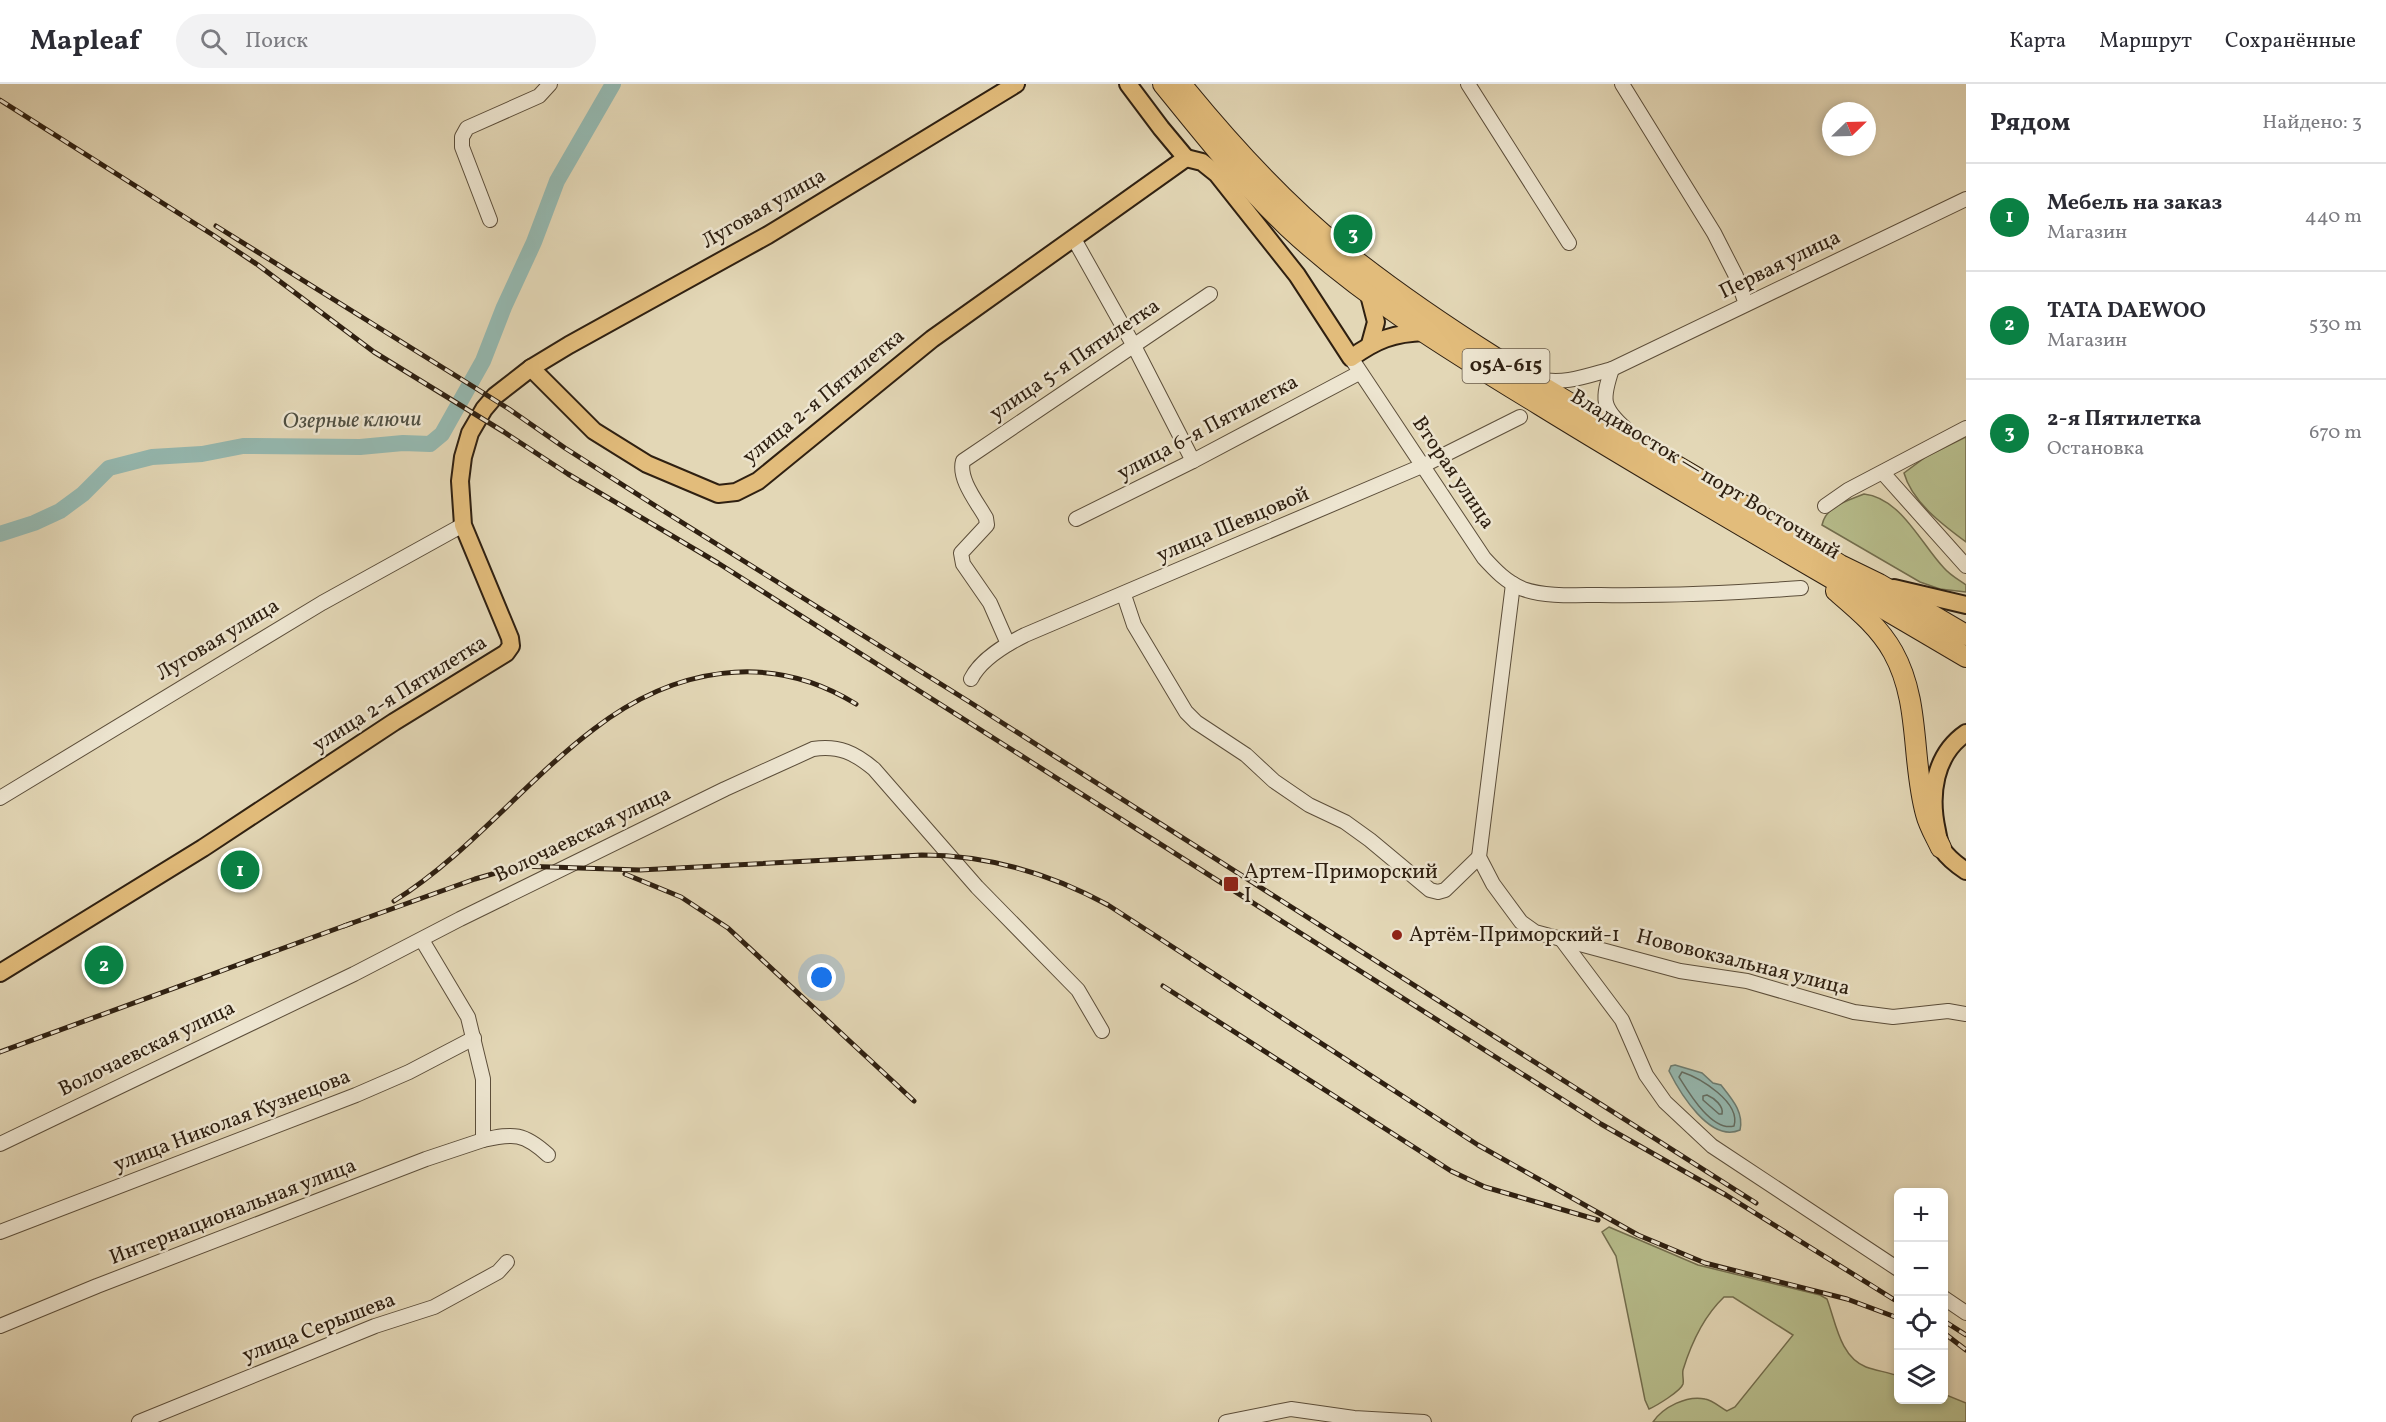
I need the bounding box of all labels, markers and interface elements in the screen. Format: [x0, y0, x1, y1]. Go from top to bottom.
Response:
search box [176, 14, 596, 68]
text: Mapleaf [30, 22, 140, 61]
icon: search [197, 25, 230, 58]
text: Поиск [245, 26, 308, 57]
text: Карта [2009, 27, 2066, 56]
text: Маршрут [2099, 27, 2192, 56]
text: Сохранённые [2225, 27, 2356, 56]
north arrow [1822, 102, 1876, 156]
text: Рядом [1990, 105, 2070, 141]
text: Найдено: 3 [2262, 109, 2362, 137]
street label: Луговая улица [696, 162, 832, 256]
text: Мебель на заказ [2047, 188, 2222, 219]
text: 1 [2005, 203, 2014, 231]
text: 440 m [2305, 203, 2362, 231]
pin: 3 [1334, 212, 1372, 256]
text: Магазин [2047, 219, 2127, 247]
street label: Первая улица [1714, 223, 1846, 307]
street label: улица 5-я Пятилетка [984, 292, 1166, 428]
text: TATA DAEWOO [2047, 296, 2206, 327]
text: 2 [2004, 311, 2015, 339]
text: 530 m [2309, 311, 2362, 339]
street label: улица 2-я Пятилетка [737, 322, 911, 472]
text: Магазин [2047, 327, 2127, 355]
road number: 05А-615 [1462, 349, 1550, 383]
street label: улица 6-я Пятилетка [1112, 368, 1304, 488]
street label: Владивосток — порт Восточный [1565, 383, 1846, 567]
water label: Озерные ключи [282, 404, 422, 438]
text: 2-я Пятилетка [2047, 404, 2201, 435]
street label: Вторая улица [1405, 411, 1501, 535]
text: 3 [2004, 419, 2015, 447]
text: 670 m [2309, 419, 2362, 447]
text: Остановка [2047, 435, 2144, 463]
street label: улица Шевцовой [1152, 480, 1314, 570]
street label: Луговая улица [151, 592, 285, 688]
street label: улица 2-я Пятилетка [307, 628, 493, 760]
street label: Волочаевская улица [490, 780, 676, 890]
pin: 1 [220, 848, 260, 892]
place label: Артем-Приморский I [1244, 858, 1438, 911]
marker: Артем-Приморский I [1222, 875, 1240, 893]
place label: Артём-Приморский-1 [1409, 921, 1620, 950]
street label: Нововокзальная улица [1633, 922, 1853, 1004]
marker: Артём-Приморский-1 [1390, 928, 1404, 942]
pin: 2 [84, 942, 124, 988]
your location [807, 963, 836, 992]
street label: Волочаевская улица [54, 994, 240, 1104]
street label: улица Николая Кузнецова [109, 1062, 355, 1180]
street label: Интернациональная улица [105, 1151, 361, 1273]
map controls [1894, 1188, 1948, 1404]
button: + [1894, 1188, 1948, 1242]
button: − [1894, 1242, 1948, 1296]
street label: улица Серышева [238, 1285, 400, 1371]
button: locate [1894, 1296, 1948, 1350]
button: layers [1894, 1350, 1948, 1404]

